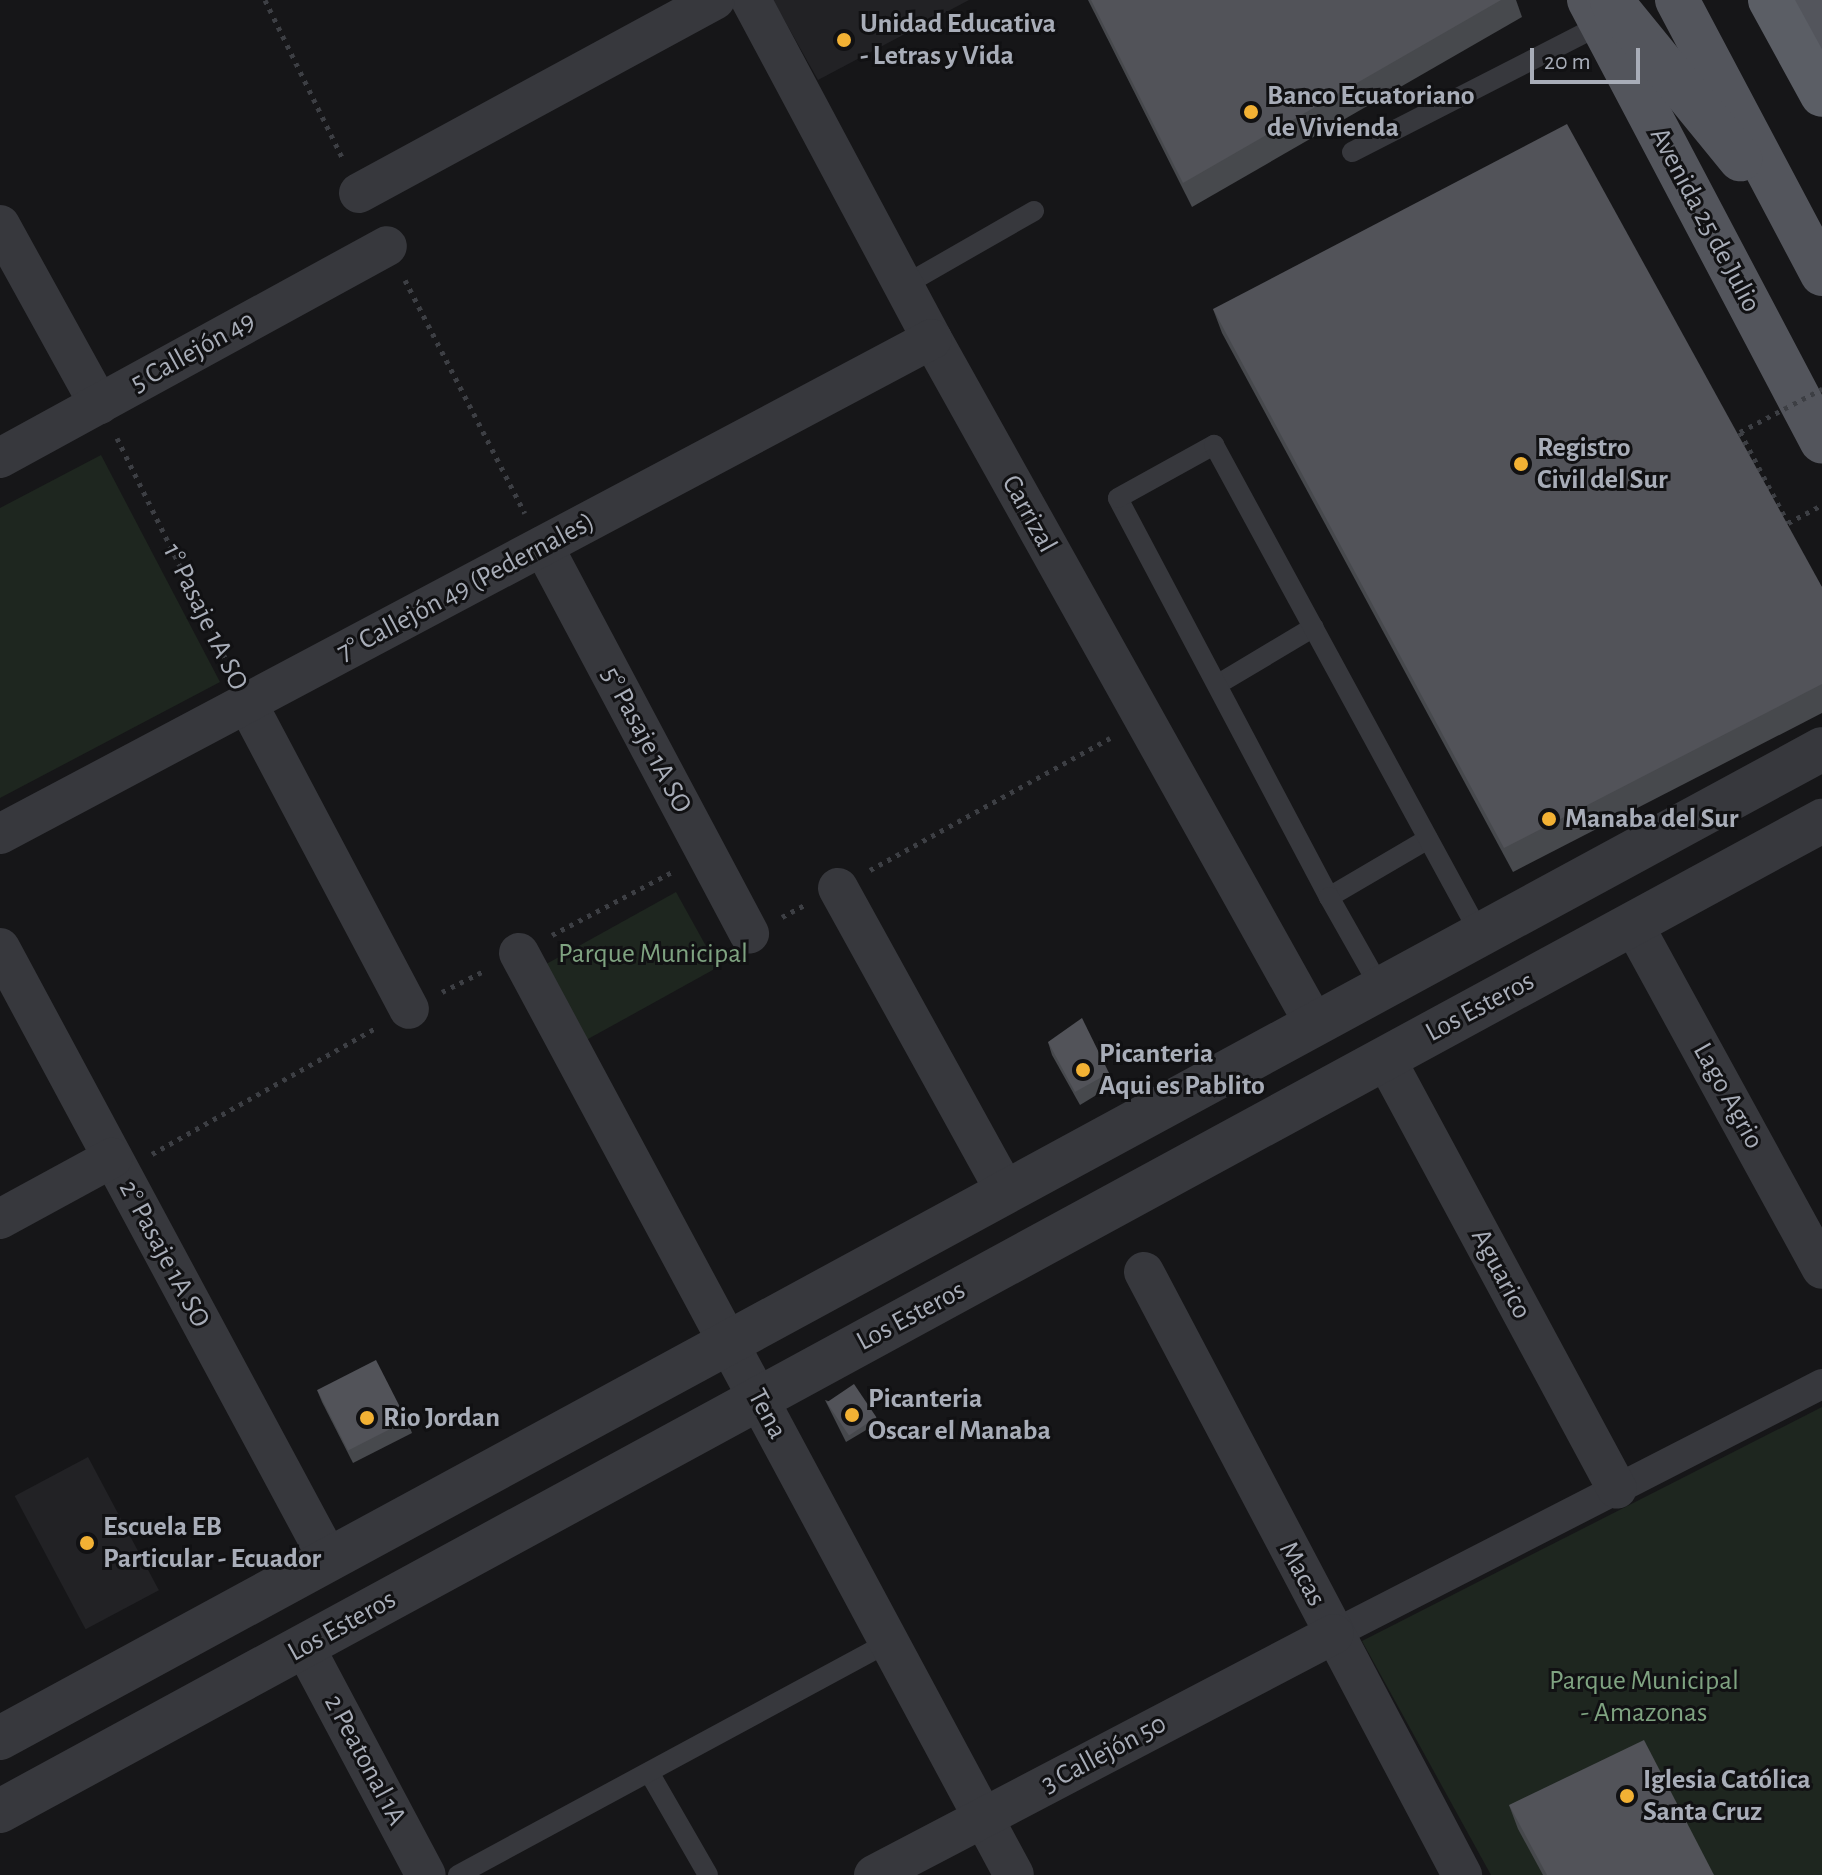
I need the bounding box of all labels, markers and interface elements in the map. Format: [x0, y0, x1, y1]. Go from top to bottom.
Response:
place label: Unidad Educativa - Letras y Vida [860, 7, 1056, 73]
marker: Unidad Educativa - Letras y Vida [835, 31, 853, 49]
scale bar [1534, 32, 1644, 82]
text: 20 m [1544, 50, 1591, 74]
place label: Banco Ecuatoriano de Vivienda [1267, 79, 1475, 145]
marker: Banco Ecuatoriano de Vivienda [1242, 103, 1260, 121]
street label: Avenida 25 de Julio [1642, 122, 1768, 318]
street label: 5 Callejón 49 [125, 304, 261, 400]
place label: Registro Civil del Sur [1537, 431, 1668, 497]
marker: Registro Civil del Sur [1512, 455, 1530, 473]
street label: Carrizal [994, 469, 1064, 559]
street label: 7° Callejón 49 (Pedernales) [331, 505, 601, 669]
street label: 1° Pasaje 1A SO [155, 538, 255, 696]
street label: 5° Pasaje 1A SO [593, 661, 699, 819]
place label: Manaba del Sur [1565, 802, 1739, 836]
marker: Manaba del Sur [1540, 810, 1558, 828]
park label: Parque Municipal [558, 937, 748, 971]
street label: Los Esteros [1420, 964, 1540, 1050]
place label: Picanteria Aqui es Pablito [1099, 1037, 1265, 1103]
street label: Lago Agrio [1685, 1037, 1771, 1155]
marker: Picanteria Aqui es Pablito [1074, 1061, 1092, 1079]
street label: 2° Pasaje 1A SO [111, 1175, 217, 1333]
street label: Aguarico [1463, 1223, 1539, 1325]
street label: Los Esteros [851, 1273, 971, 1359]
place label: Picanteria Oscar el Manaba [868, 1382, 1051, 1448]
street label: Tena [740, 1383, 794, 1445]
place label: Rio Jordan [383, 1401, 500, 1435]
marker: Picanteria Oscar el Manaba [843, 1406, 861, 1424]
marker: Rio Jordan [358, 1409, 376, 1427]
place label: Escuela EB Particular - Ecuador [103, 1510, 321, 1576]
marker: Escuela EB Particular - Ecuador [78, 1534, 96, 1552]
street label: Macas [1271, 1536, 1333, 1612]
street label: Los Esteros [282, 1583, 402, 1669]
park label: Parque Municipal - Amazonas [1549, 1664, 1739, 1730]
street label: 2 Peatonal 1A [317, 1689, 413, 1831]
street label: 3 Callejón 50 [1036, 1707, 1172, 1801]
place label: Iglesia Católica Santa Cruz [1643, 1763, 1811, 1829]
marker: Iglesia Católica Santa Cruz [1618, 1787, 1636, 1805]

